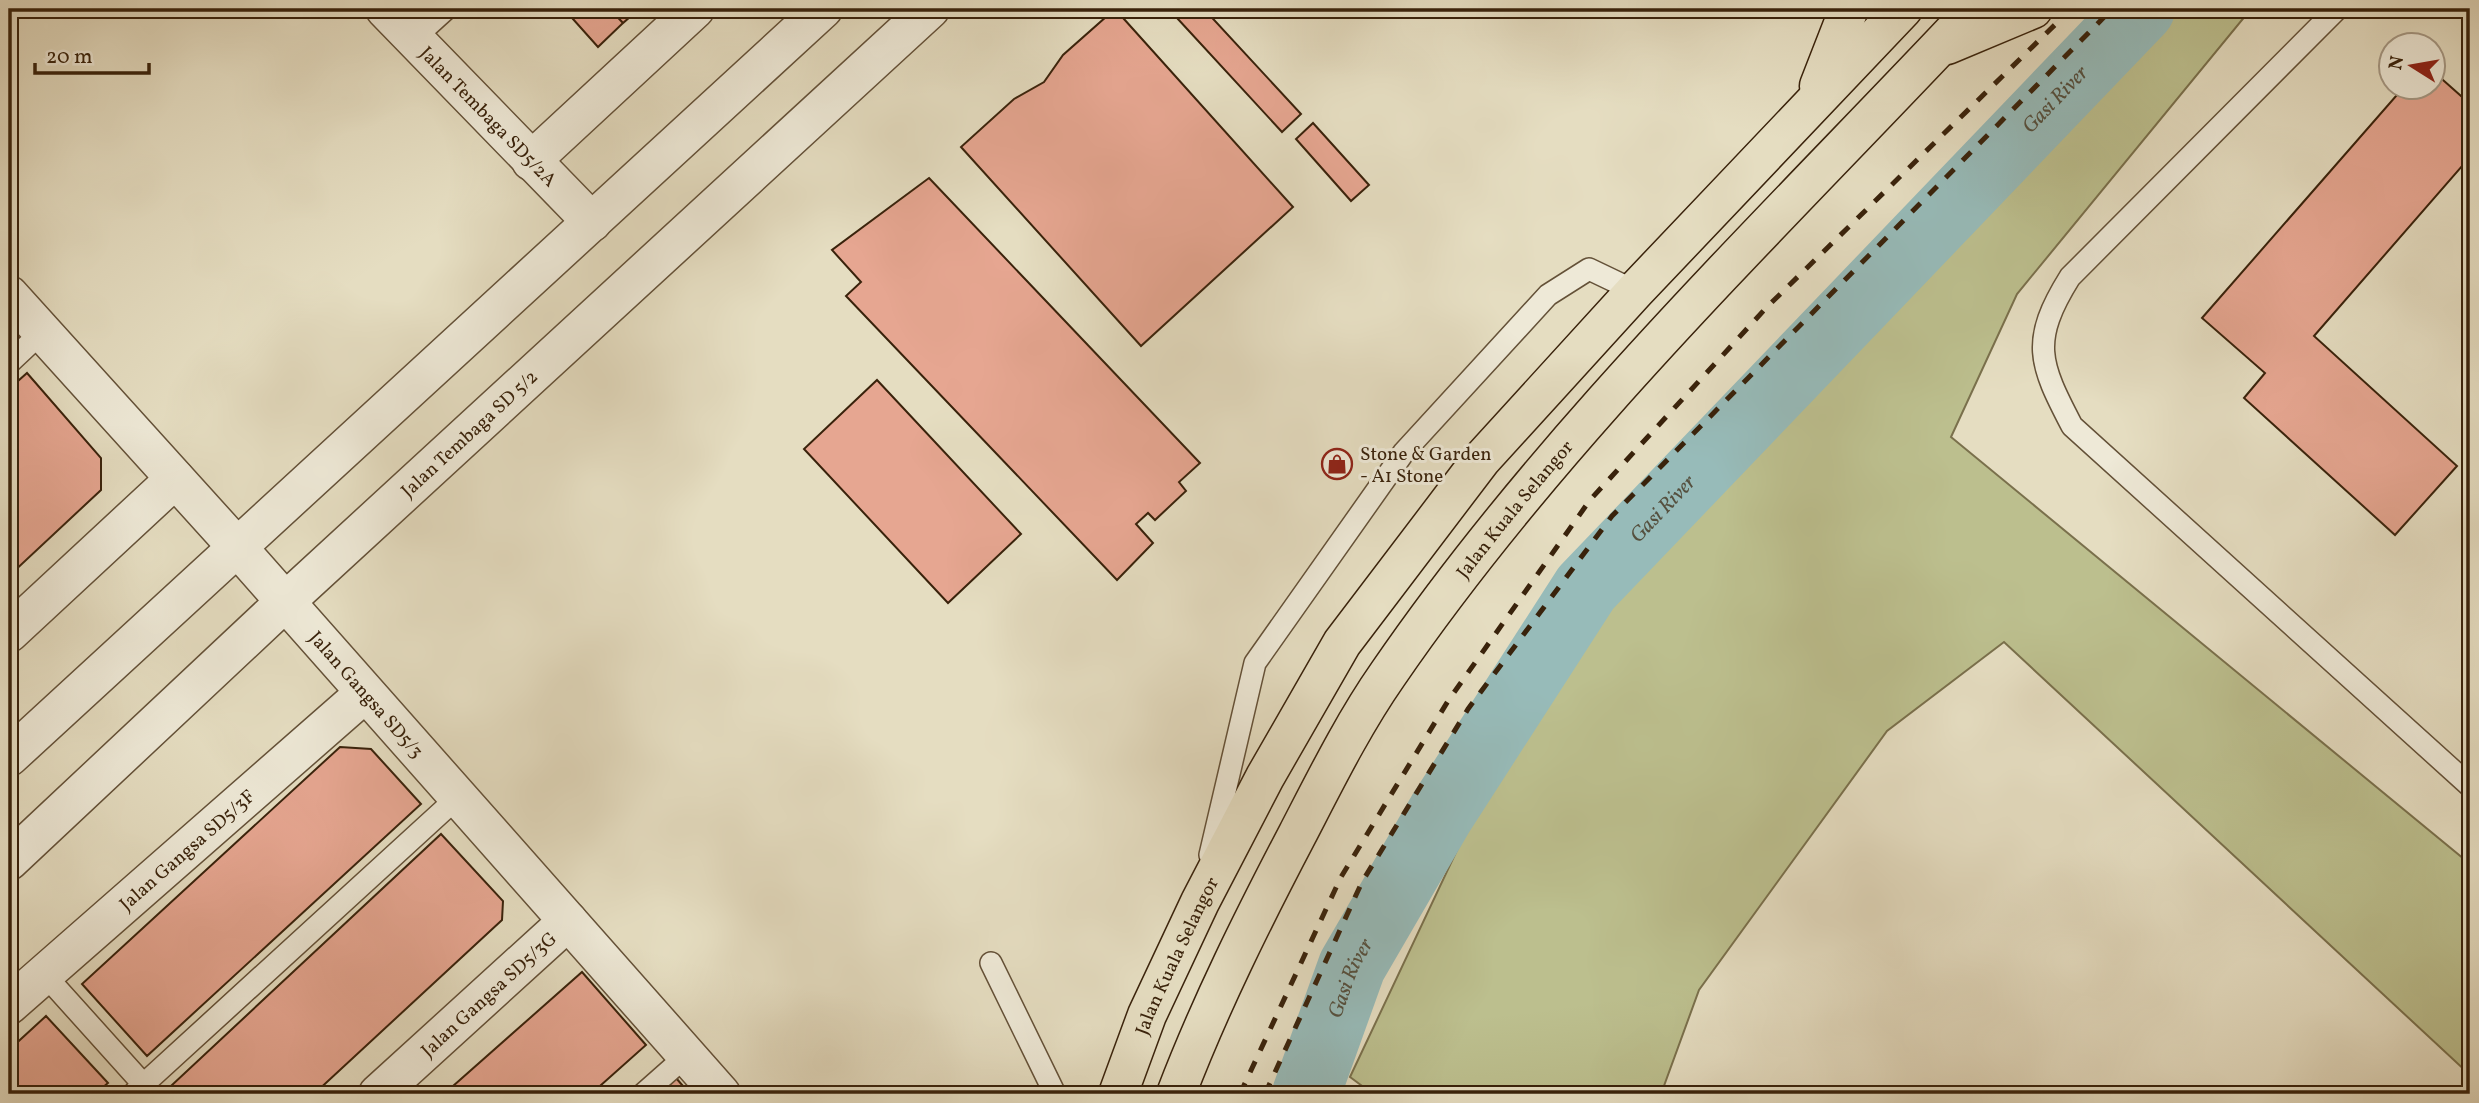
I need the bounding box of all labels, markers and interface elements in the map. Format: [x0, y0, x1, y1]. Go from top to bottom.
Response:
scale bar [35, 32, 149, 76]
north arrow [2378, 32, 2448, 102]
street label: Jalan Tembaga SD5/2A [413, 41, 562, 193]
text: 20 m [46, 43, 92, 72]
text: N [2383, 54, 2411, 72]
water label: Gasi River [2016, 60, 2096, 141]
street label: Jalan Tembaga SD 5/2 [396, 365, 544, 504]
street label: Jalan Kuala Selangor [1451, 435, 1580, 585]
place label: Stone & Garden - A1 Stone [1360, 442, 1492, 490]
shop icon: Stone & Garden - A1 Stone [1320, 447, 1354, 481]
water label: Gasi River [1624, 469, 1703, 550]
street label: Jalan Gangsa SD5/3 [302, 626, 429, 764]
street label: Jalan Gangsa SD5/3F [114, 784, 261, 917]
street label: Jalan Kuala Selangor [1130, 873, 1226, 1039]
street label: Jalan Gangsa SD5/3G [416, 926, 563, 1064]
water label: Gasi River [1321, 933, 1381, 1022]

